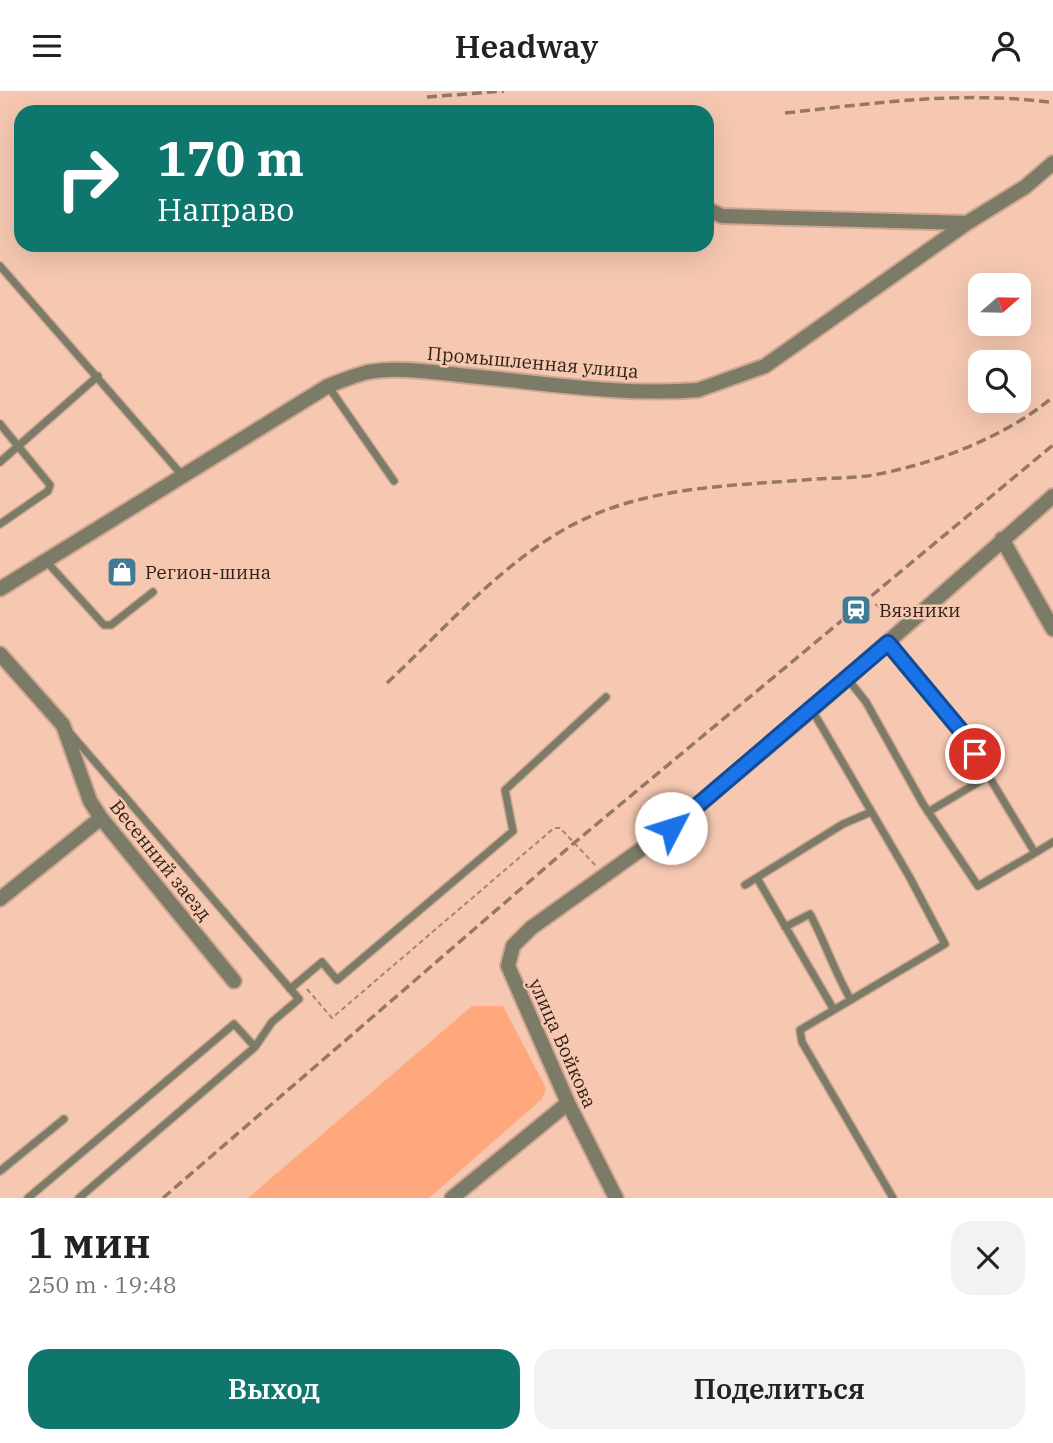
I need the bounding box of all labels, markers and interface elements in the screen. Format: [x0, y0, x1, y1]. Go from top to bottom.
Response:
text: Headway [455, 25, 598, 67]
icon: menu [28, 27, 66, 65]
icon: person [987, 27, 1025, 65]
text: 170 m [157, 126, 304, 189]
icon: right [42, 133, 133, 224]
text: Направо [157, 188, 294, 230]
north arrow [968, 273, 1031, 336]
map controls [968, 273, 1031, 413]
street label: Промышленная улица [426, 341, 640, 383]
button: search [968, 350, 1031, 413]
shop icon: Регион-шина [105, 555, 139, 589]
place label: Регион-шина [145, 560, 271, 584]
station icon: Вязники [839, 593, 873, 627]
place label: Вязники [879, 598, 961, 622]
pin [945, 724, 1005, 784]
icon: arrive [956, 735, 994, 773]
position arrow [634, 791, 708, 865]
street label: Весенний заезд [105, 795, 217, 925]
street label: улица Войкова [524, 974, 602, 1112]
text: 1 мин [28, 1215, 151, 1270]
button: close [951, 1221, 1025, 1295]
text: 250 m · 19:48 [28, 1269, 177, 1299]
button: Выход [28, 1349, 520, 1429]
button: Поделиться [534, 1349, 1025, 1429]

